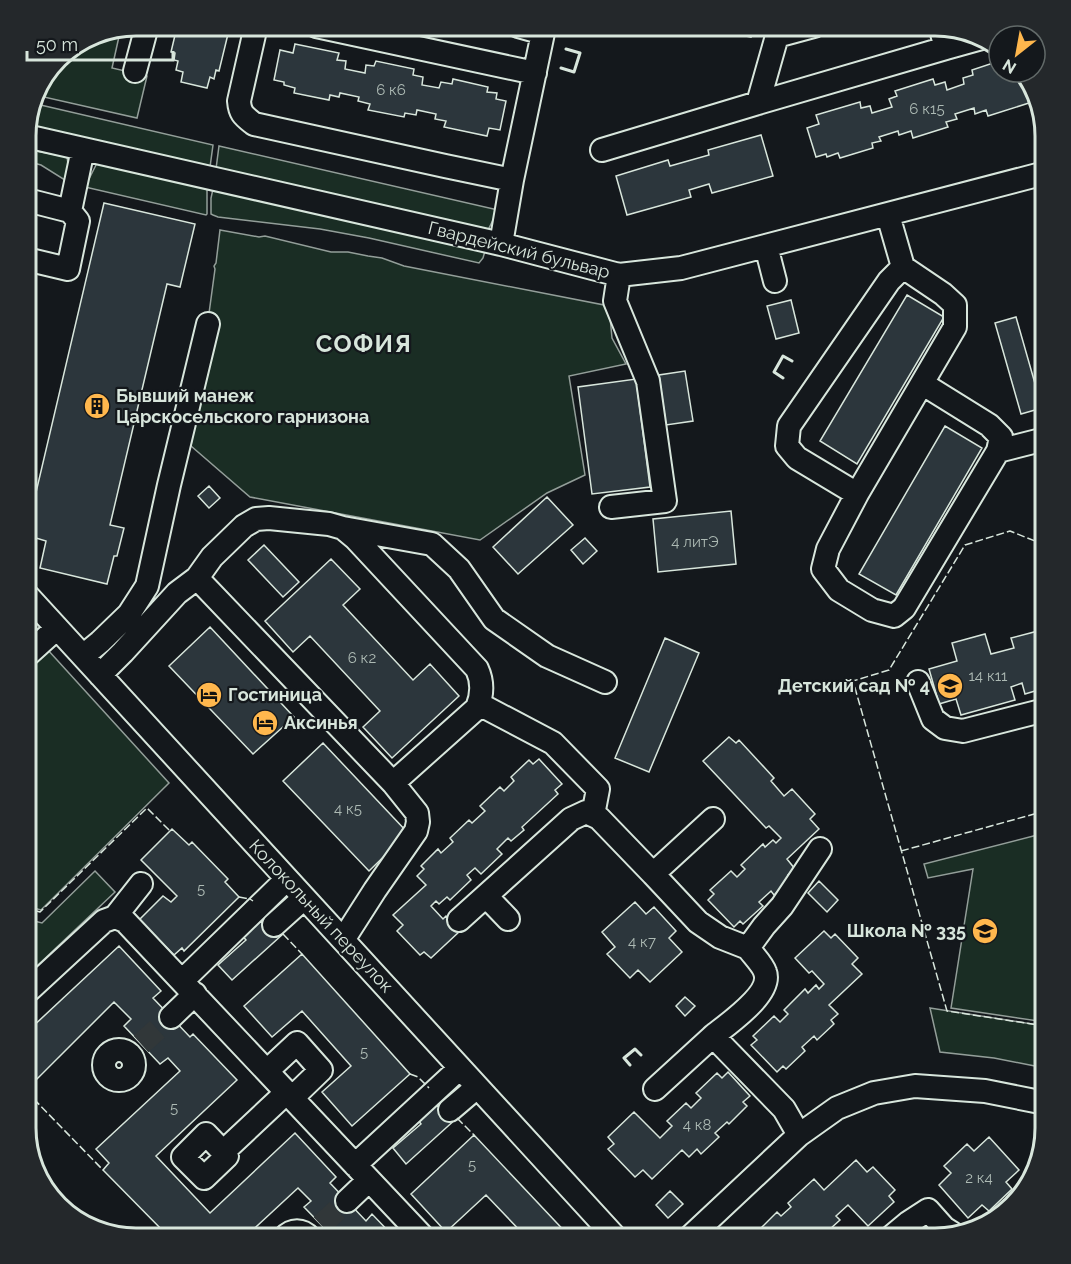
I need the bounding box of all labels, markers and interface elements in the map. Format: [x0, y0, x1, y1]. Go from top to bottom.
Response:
scale bar [27, 24, 172, 62]
north arrow [987, 24, 1047, 84]
text: 50 m [36, 34, 78, 55]
text: N [999, 55, 1020, 78]
house number: 6 к6 [376, 81, 406, 99]
house number: 6 к15 [909, 100, 945, 118]
street label: Гвардейский бульвар [426, 217, 612, 282]
district label: СОФИЯ [316, 329, 412, 358]
place label: Бывший манеж Царскосельского гарнизона [116, 385, 369, 427]
building icon: Бывший манеж Царскосельского гарнизона [82, 391, 112, 421]
house number: 4 литЭ [671, 533, 719, 551]
house number: 6 к2 [348, 649, 376, 667]
house number: 14 к11 [968, 667, 1008, 685]
school or university icon: Детский сад № 4 [935, 671, 965, 701]
place label: Детский сад № 4 [778, 675, 930, 696]
hotel icon: Гостиница [194, 680, 224, 710]
place label: Гостиница [228, 684, 322, 705]
hotel icon: Аксинья [250, 708, 280, 738]
place label: Аксинья [284, 712, 358, 733]
house number: 4 к5 [334, 800, 362, 818]
street label: Колокольный переулок [245, 835, 398, 996]
house number: 5 [197, 880, 205, 898]
school or university icon: Школа № 335 [970, 916, 1000, 946]
place label: Школа № 335 [847, 920, 966, 941]
house number: 4 к7 [628, 933, 656, 951]
house number: 5 [360, 1043, 368, 1061]
house number: 5 [170, 1099, 178, 1117]
house number: 4 к8 [683, 1116, 711, 1134]
house number: 5 [468, 1156, 476, 1174]
house number: 2 к4 [965, 1169, 993, 1187]

